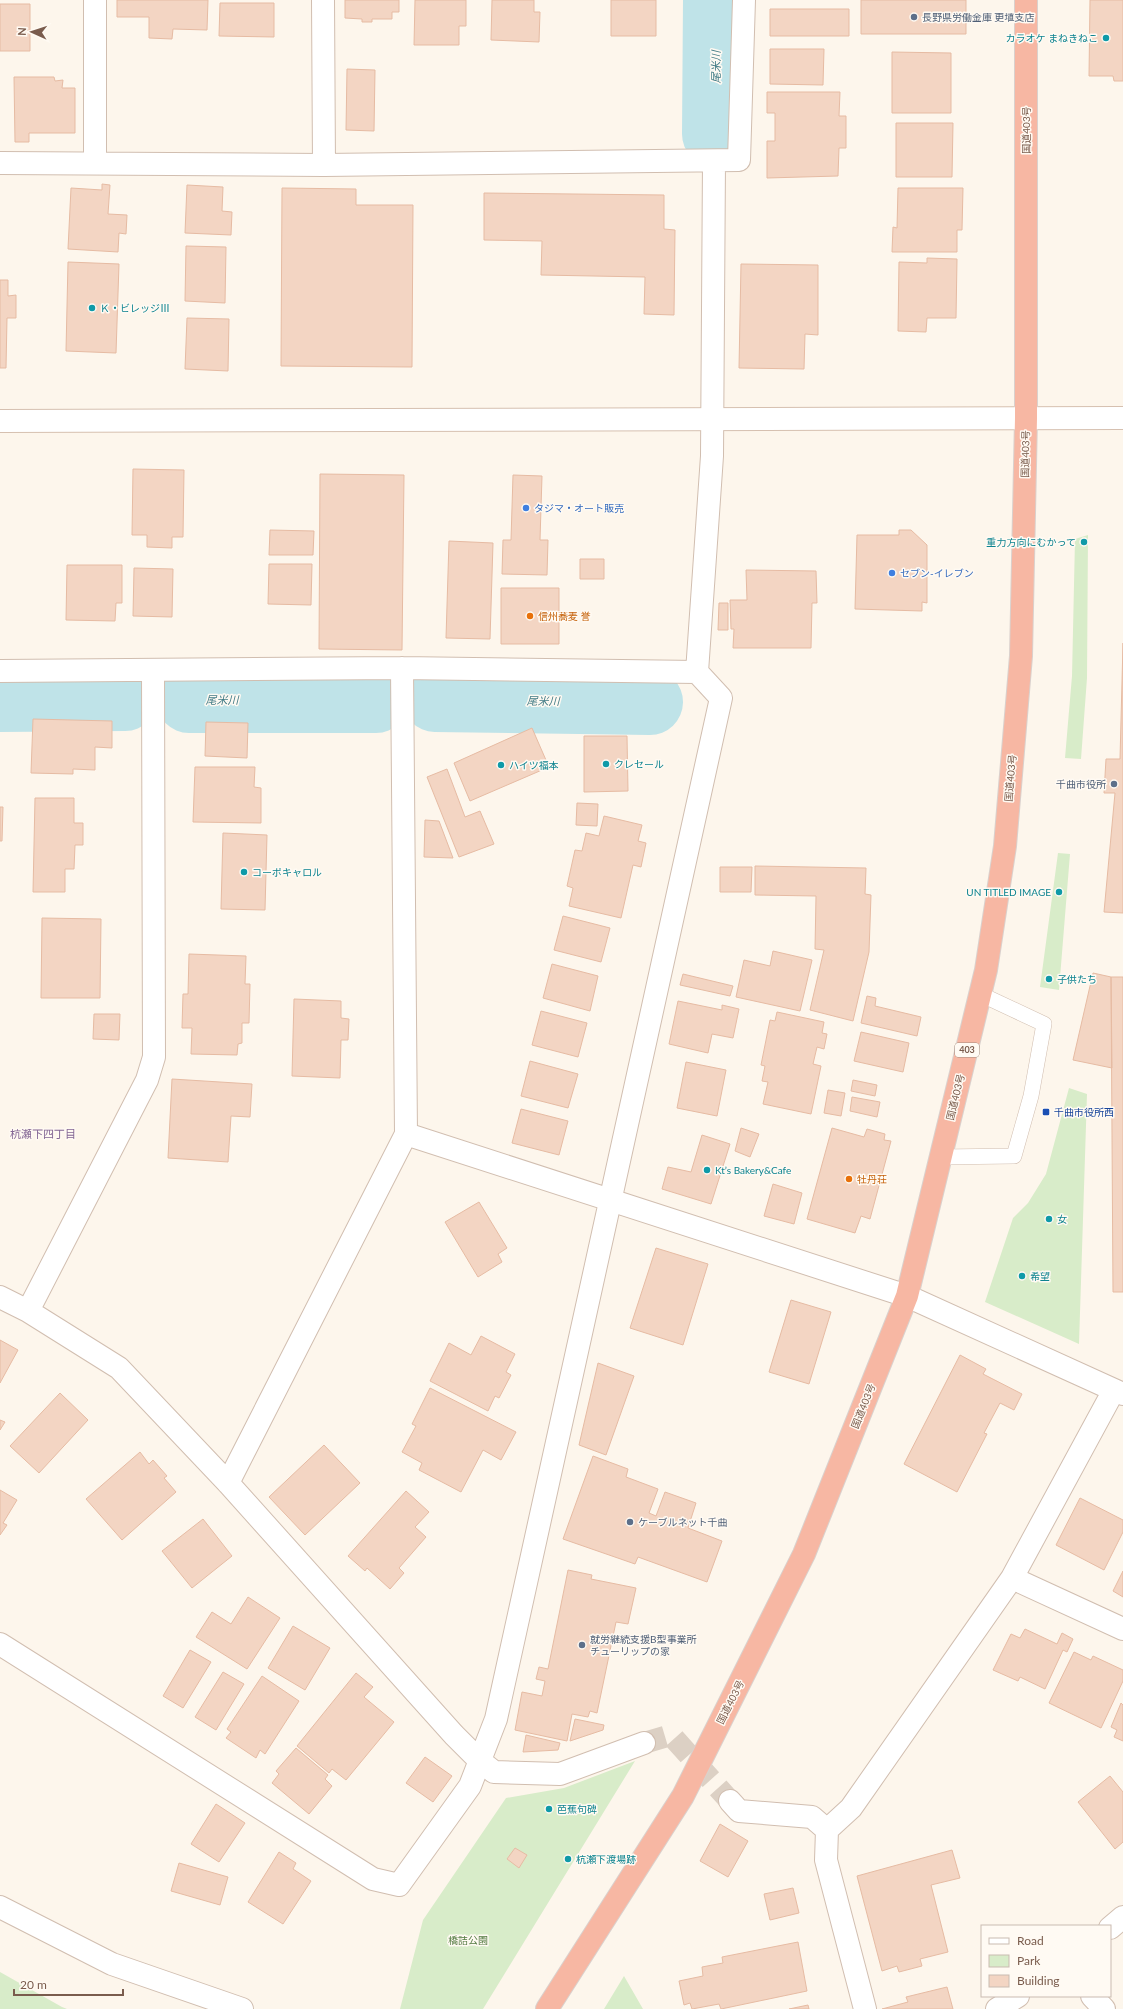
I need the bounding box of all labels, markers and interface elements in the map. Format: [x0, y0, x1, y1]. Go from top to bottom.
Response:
place label: 長野県労働金庫 更埴支店 [922, 11, 1035, 23]
north arrow [12, 12, 52, 52]
marker: 長野県労働金庫 更埴支店 [909, 12, 919, 22]
text: N [15, 27, 28, 36]
place label: カラオケ まねきねこ [1005, 32, 1098, 44]
marker: カラオケ まねきねこ [1101, 33, 1111, 43]
water label: 尾米川 [709, 50, 722, 84]
street label: 国道403号 [1020, 106, 1032, 154]
place label: Ｋ・ビレッジⅢ [100, 302, 170, 314]
marker: Ｋ・ビレッジⅢ [87, 303, 97, 313]
street label: 国道403号 [1019, 430, 1031, 478]
place label: タジマ・オート販売 [534, 502, 624, 514]
marker: タジマ・オート販売 [521, 503, 531, 513]
place label: 重力方向にむかって [987, 536, 1076, 548]
marker: 重力方向にむかって [1079, 537, 1089, 547]
place label: セブン-イレブン [900, 567, 974, 579]
marker: セブン-イレブン [887, 568, 897, 578]
place label: 信州蕎麦 誉 [538, 610, 591, 622]
marker: 信州蕎麦 誉 [525, 611, 535, 621]
water label: 尾米川 [206, 693, 239, 706]
water label: 尾米川 [526, 694, 561, 707]
street label: 国道403号 [1002, 754, 1018, 802]
place label: クレセール [614, 758, 664, 770]
place label: ハイツ福本 [509, 759, 559, 771]
marker: クレセール [601, 759, 611, 769]
marker: ハイツ福本 [496, 760, 506, 770]
place label: 千曲市役所 [1056, 778, 1106, 790]
marker: 千曲市役所 [1109, 779, 1119, 789]
place label: コーポキャロル [252, 866, 322, 878]
marker: コーポキャロル [239, 867, 249, 877]
place label: UN TITLED IMAGE [966, 886, 1051, 898]
marker: UN TITLED IMAGE [1054, 887, 1064, 897]
place label: 子供たち [1057, 973, 1097, 985]
marker: 子供たち [1044, 974, 1054, 984]
road number: 403 [955, 1043, 979, 1057]
street label: 国道403号 [943, 1073, 967, 1121]
place label: 千曲市役所西 [1054, 1106, 1114, 1118]
marker: 千曲市役所西 [1041, 1107, 1051, 1117]
district label: 杭瀬下四丁目 [10, 1127, 76, 1140]
place label: Kt’s Bakery&Cafe [715, 1164, 791, 1176]
marker: Kt’s Bakery&Cafe [702, 1165, 712, 1175]
place label: 牡丹荘 [857, 1173, 887, 1185]
marker: 牡丹荘 [844, 1174, 854, 1184]
place label: 女 [1057, 1213, 1067, 1225]
marker: 女 [1044, 1214, 1054, 1224]
place label: 希望 [1030, 1270, 1050, 1282]
marker: 希望 [1017, 1271, 1027, 1281]
street label: 国道403号 [849, 1382, 877, 1430]
place label: ケーブルネット千曲 [638, 1516, 727, 1528]
marker: ケーブルネット千曲 [625, 1517, 635, 1527]
place label: 就労継続支援B型事業所 チューリップの家 [590, 1633, 696, 1657]
marker: 就労継続支援B型事業所 チューリップの家 [577, 1640, 587, 1650]
street label: 国道403号 [714, 1678, 746, 1726]
place label: 芭蕉句碑 [557, 1803, 597, 1815]
marker: 芭蕉句碑 [544, 1804, 554, 1814]
place label: 杭瀬下渡場跡 [576, 1853, 636, 1865]
marker: 杭瀬下渡場跡 [563, 1854, 573, 1864]
legend [981, 1925, 1111, 1997]
text: Road [1017, 1933, 1044, 1948]
park label: 橋詰公園 [448, 1934, 488, 1946]
text: Park [1017, 1953, 1041, 1968]
scale bar [14, 1971, 123, 1997]
text: Building [1017, 1973, 1060, 1988]
text: 20 m [20, 1977, 47, 1992]

